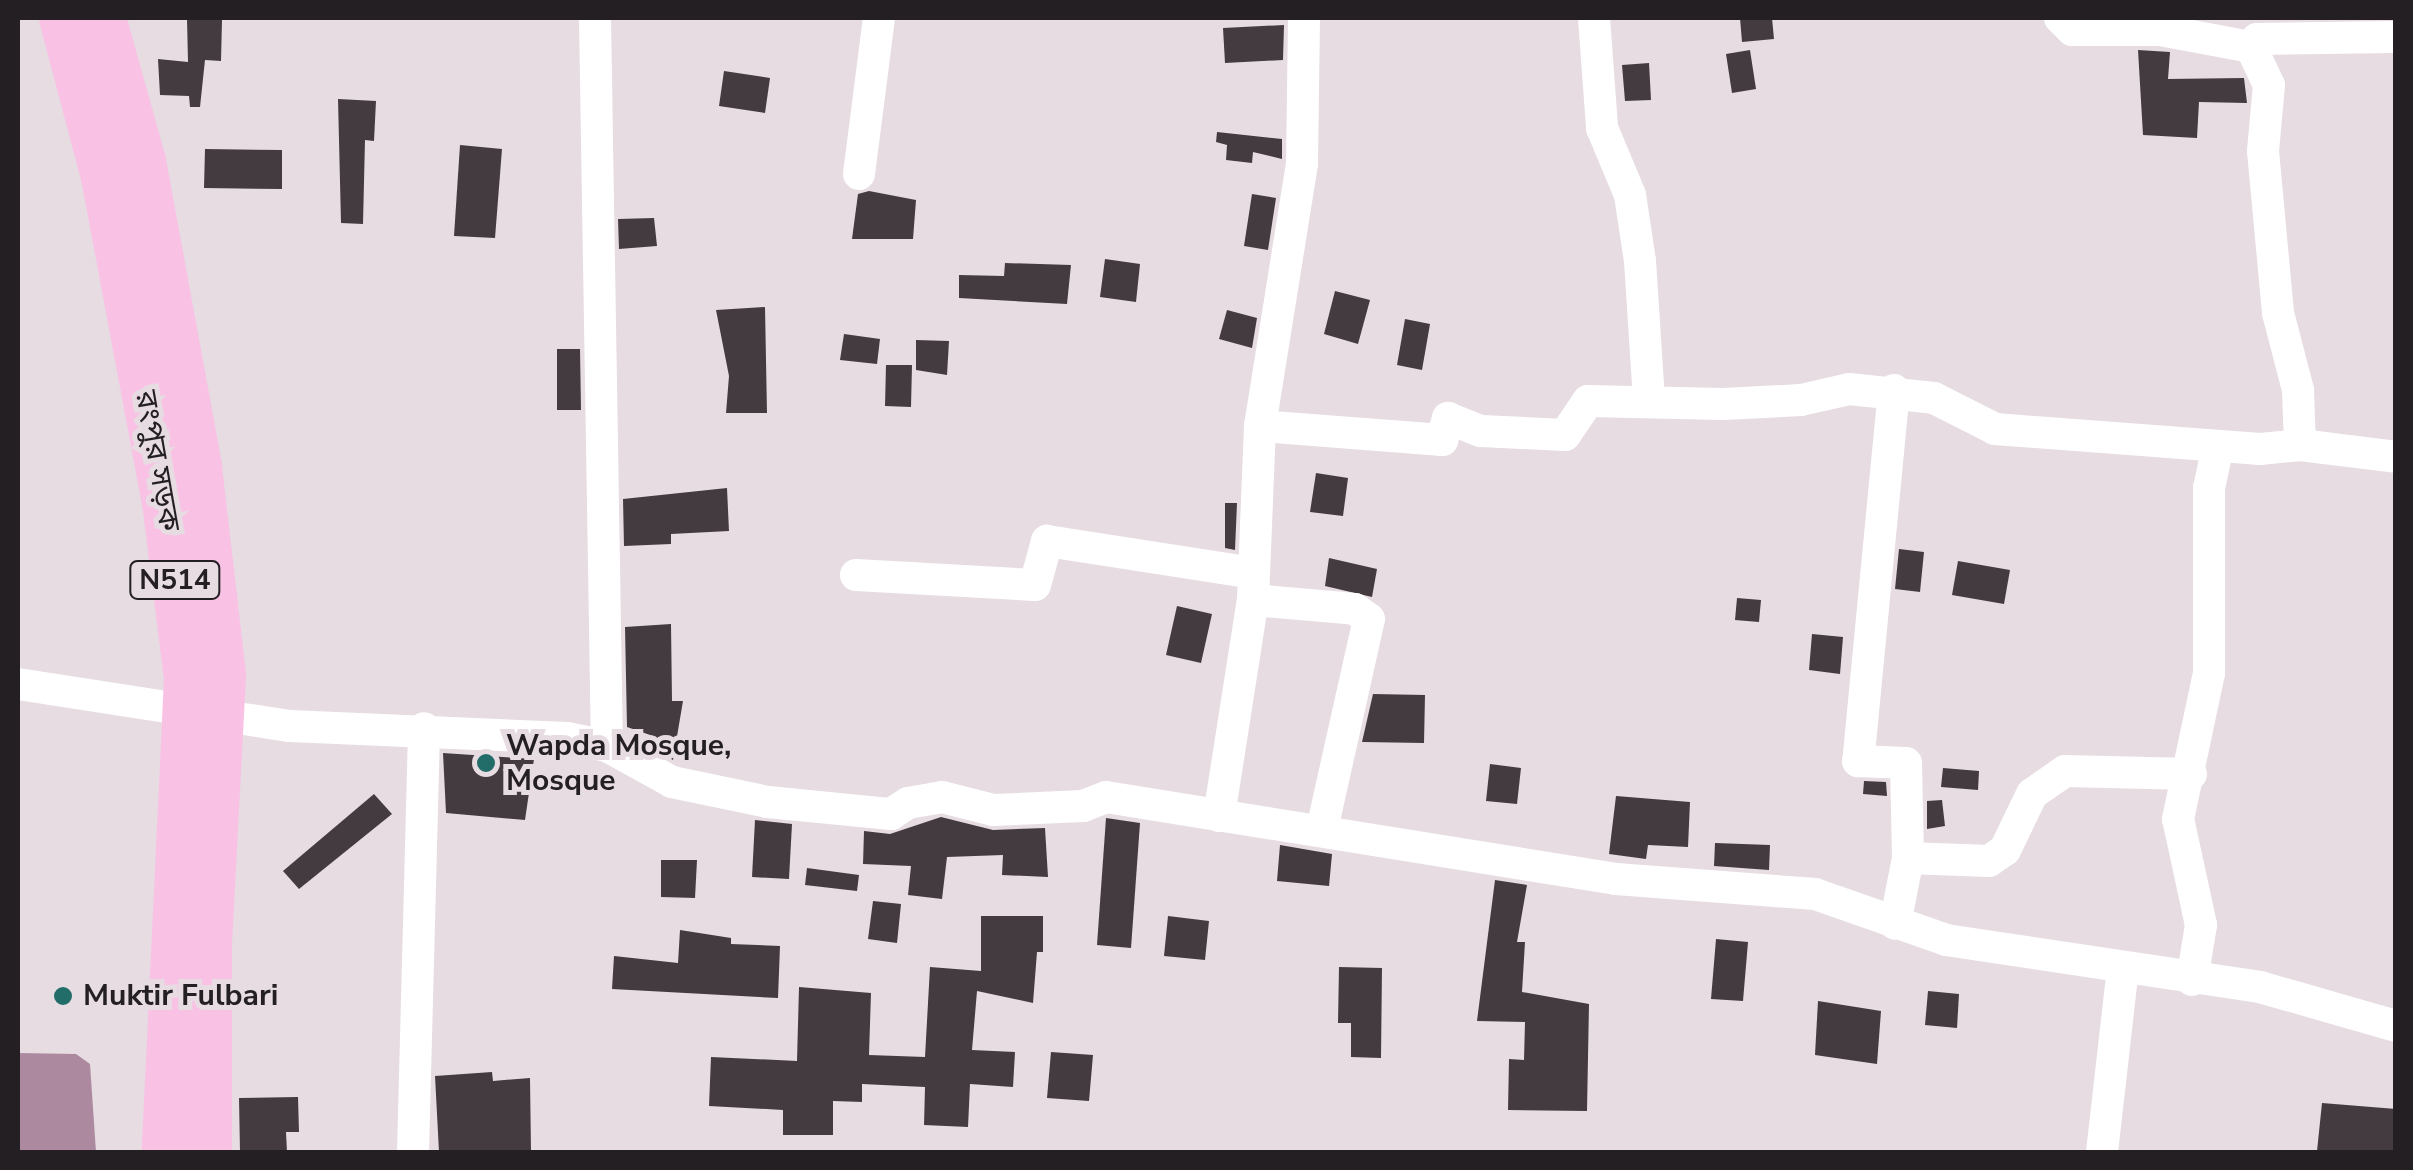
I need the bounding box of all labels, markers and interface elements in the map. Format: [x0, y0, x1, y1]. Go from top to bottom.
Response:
street label: রংপুর সড়ক [127, 388, 187, 534]
road number: N514 [128, 557, 222, 603]
place label: Wapda Mosque, Mosque [506, 728, 732, 798]
marker: Wapda Mosque, Mosque [475, 752, 497, 774]
place label: Muktir Fulbari [83, 978, 278, 1014]
marker: Muktir Fulbari [52, 985, 74, 1007]

